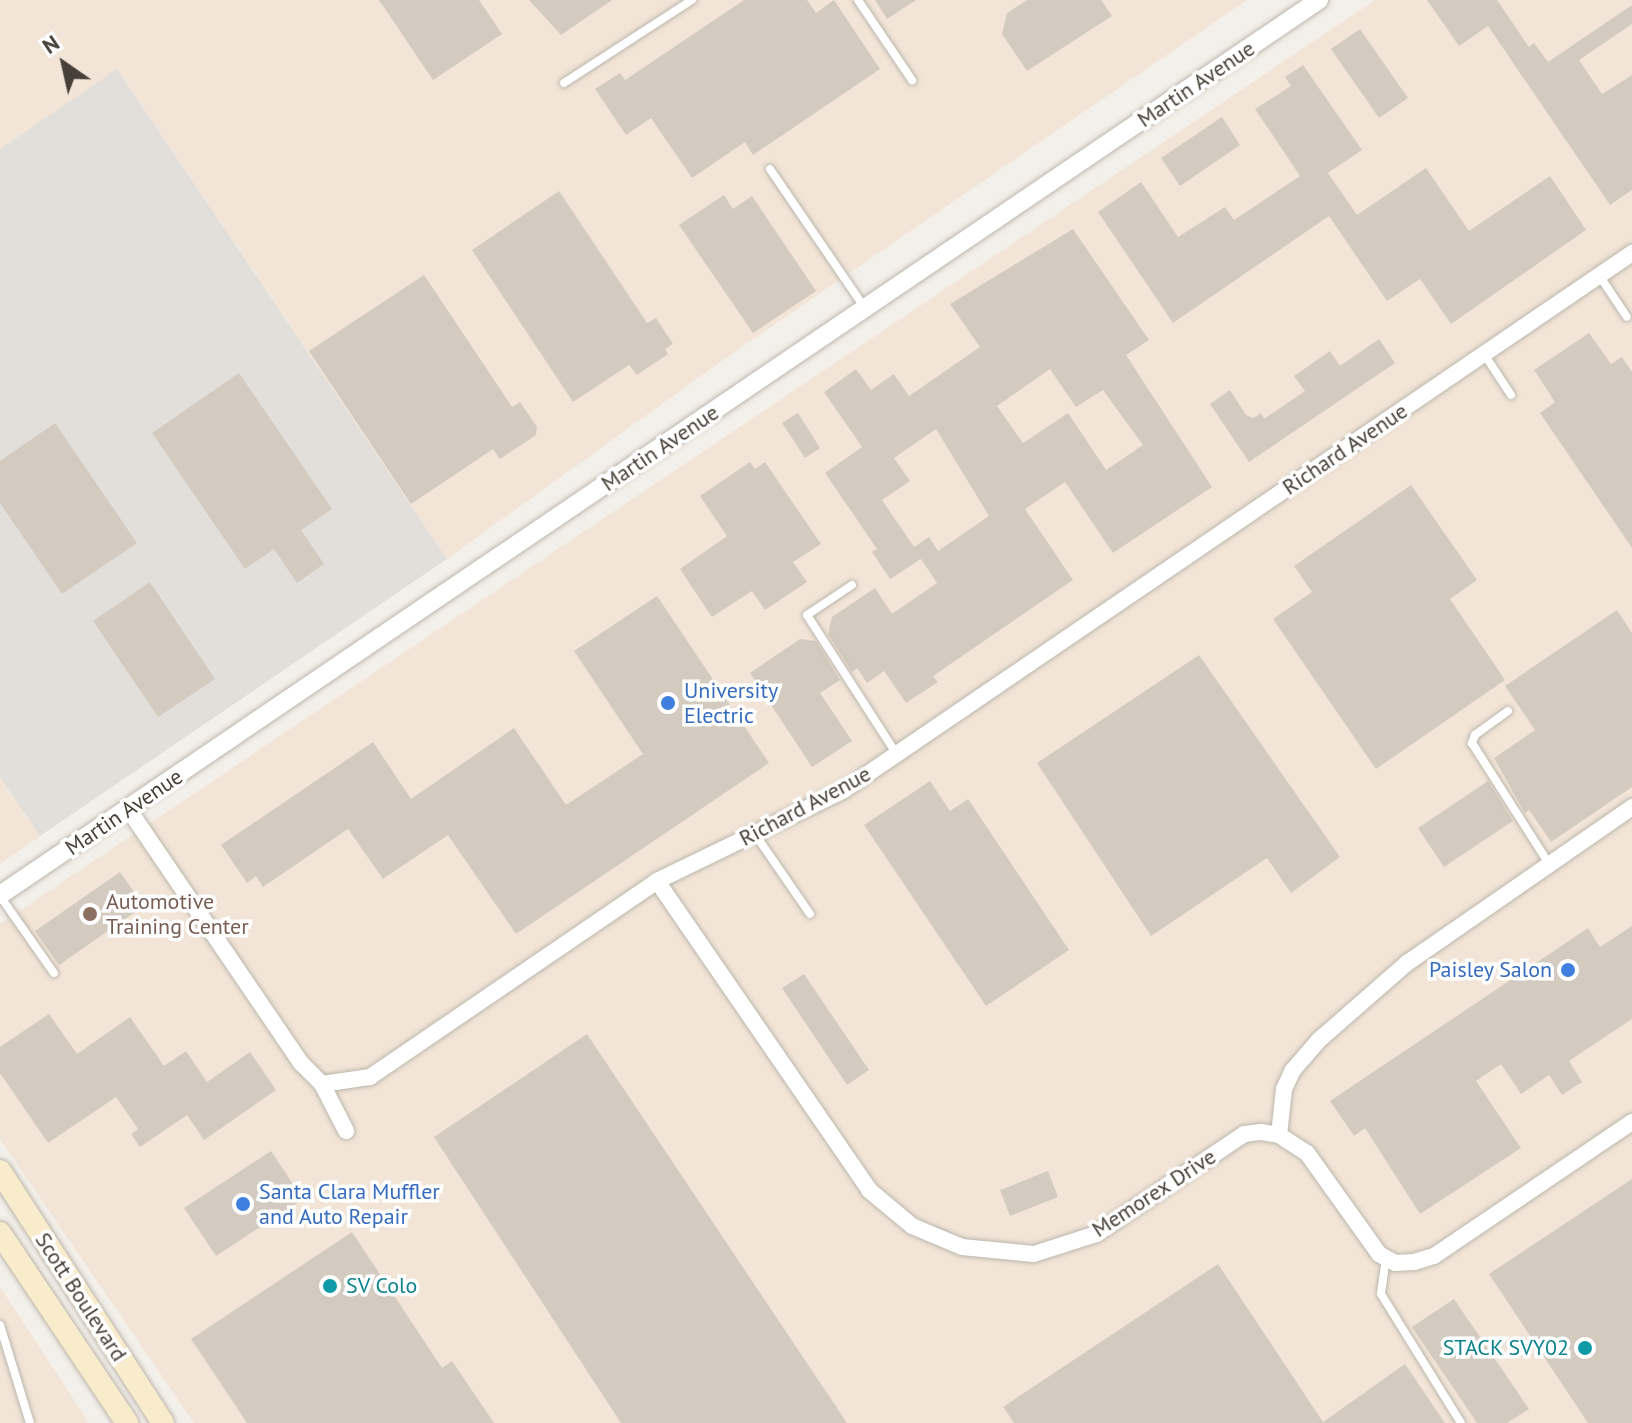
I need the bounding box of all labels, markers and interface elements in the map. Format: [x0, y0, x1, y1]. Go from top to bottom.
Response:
north arrow [24, 24, 104, 104]
text: N [37, 28, 64, 60]
street label: Martin Avenue [1132, 35, 1260, 133]
street label: Richard Avenue [1277, 397, 1413, 501]
street label: Martin Avenue [596, 399, 724, 497]
place label: University Electric [684, 677, 778, 728]
marker: University Electric [659, 694, 677, 712]
street label: Richard Avenue [734, 760, 876, 852]
street label: Martin Avenue [60, 763, 188, 861]
place label: Automotive Training Center [106, 888, 249, 940]
marker: Automotive Training Center [81, 905, 99, 923]
place label: Paisley Salon [1428, 957, 1552, 983]
marker: Paisley Salon [1559, 961, 1577, 979]
street label: Memorex Drive [1087, 1143, 1221, 1243]
place label: Santa Clara Muffler and Auto Repair [259, 1178, 440, 1230]
marker: Santa Clara Muffler and Auto Repair [234, 1195, 252, 1213]
street label: Scott Boulevard [30, 1228, 132, 1366]
place label: SV Colo [346, 1273, 418, 1299]
marker: SV Colo [321, 1277, 339, 1295]
place label: STACK SVY02 [1442, 1335, 1569, 1361]
marker: STACK SVY02 [1576, 1339, 1594, 1357]

